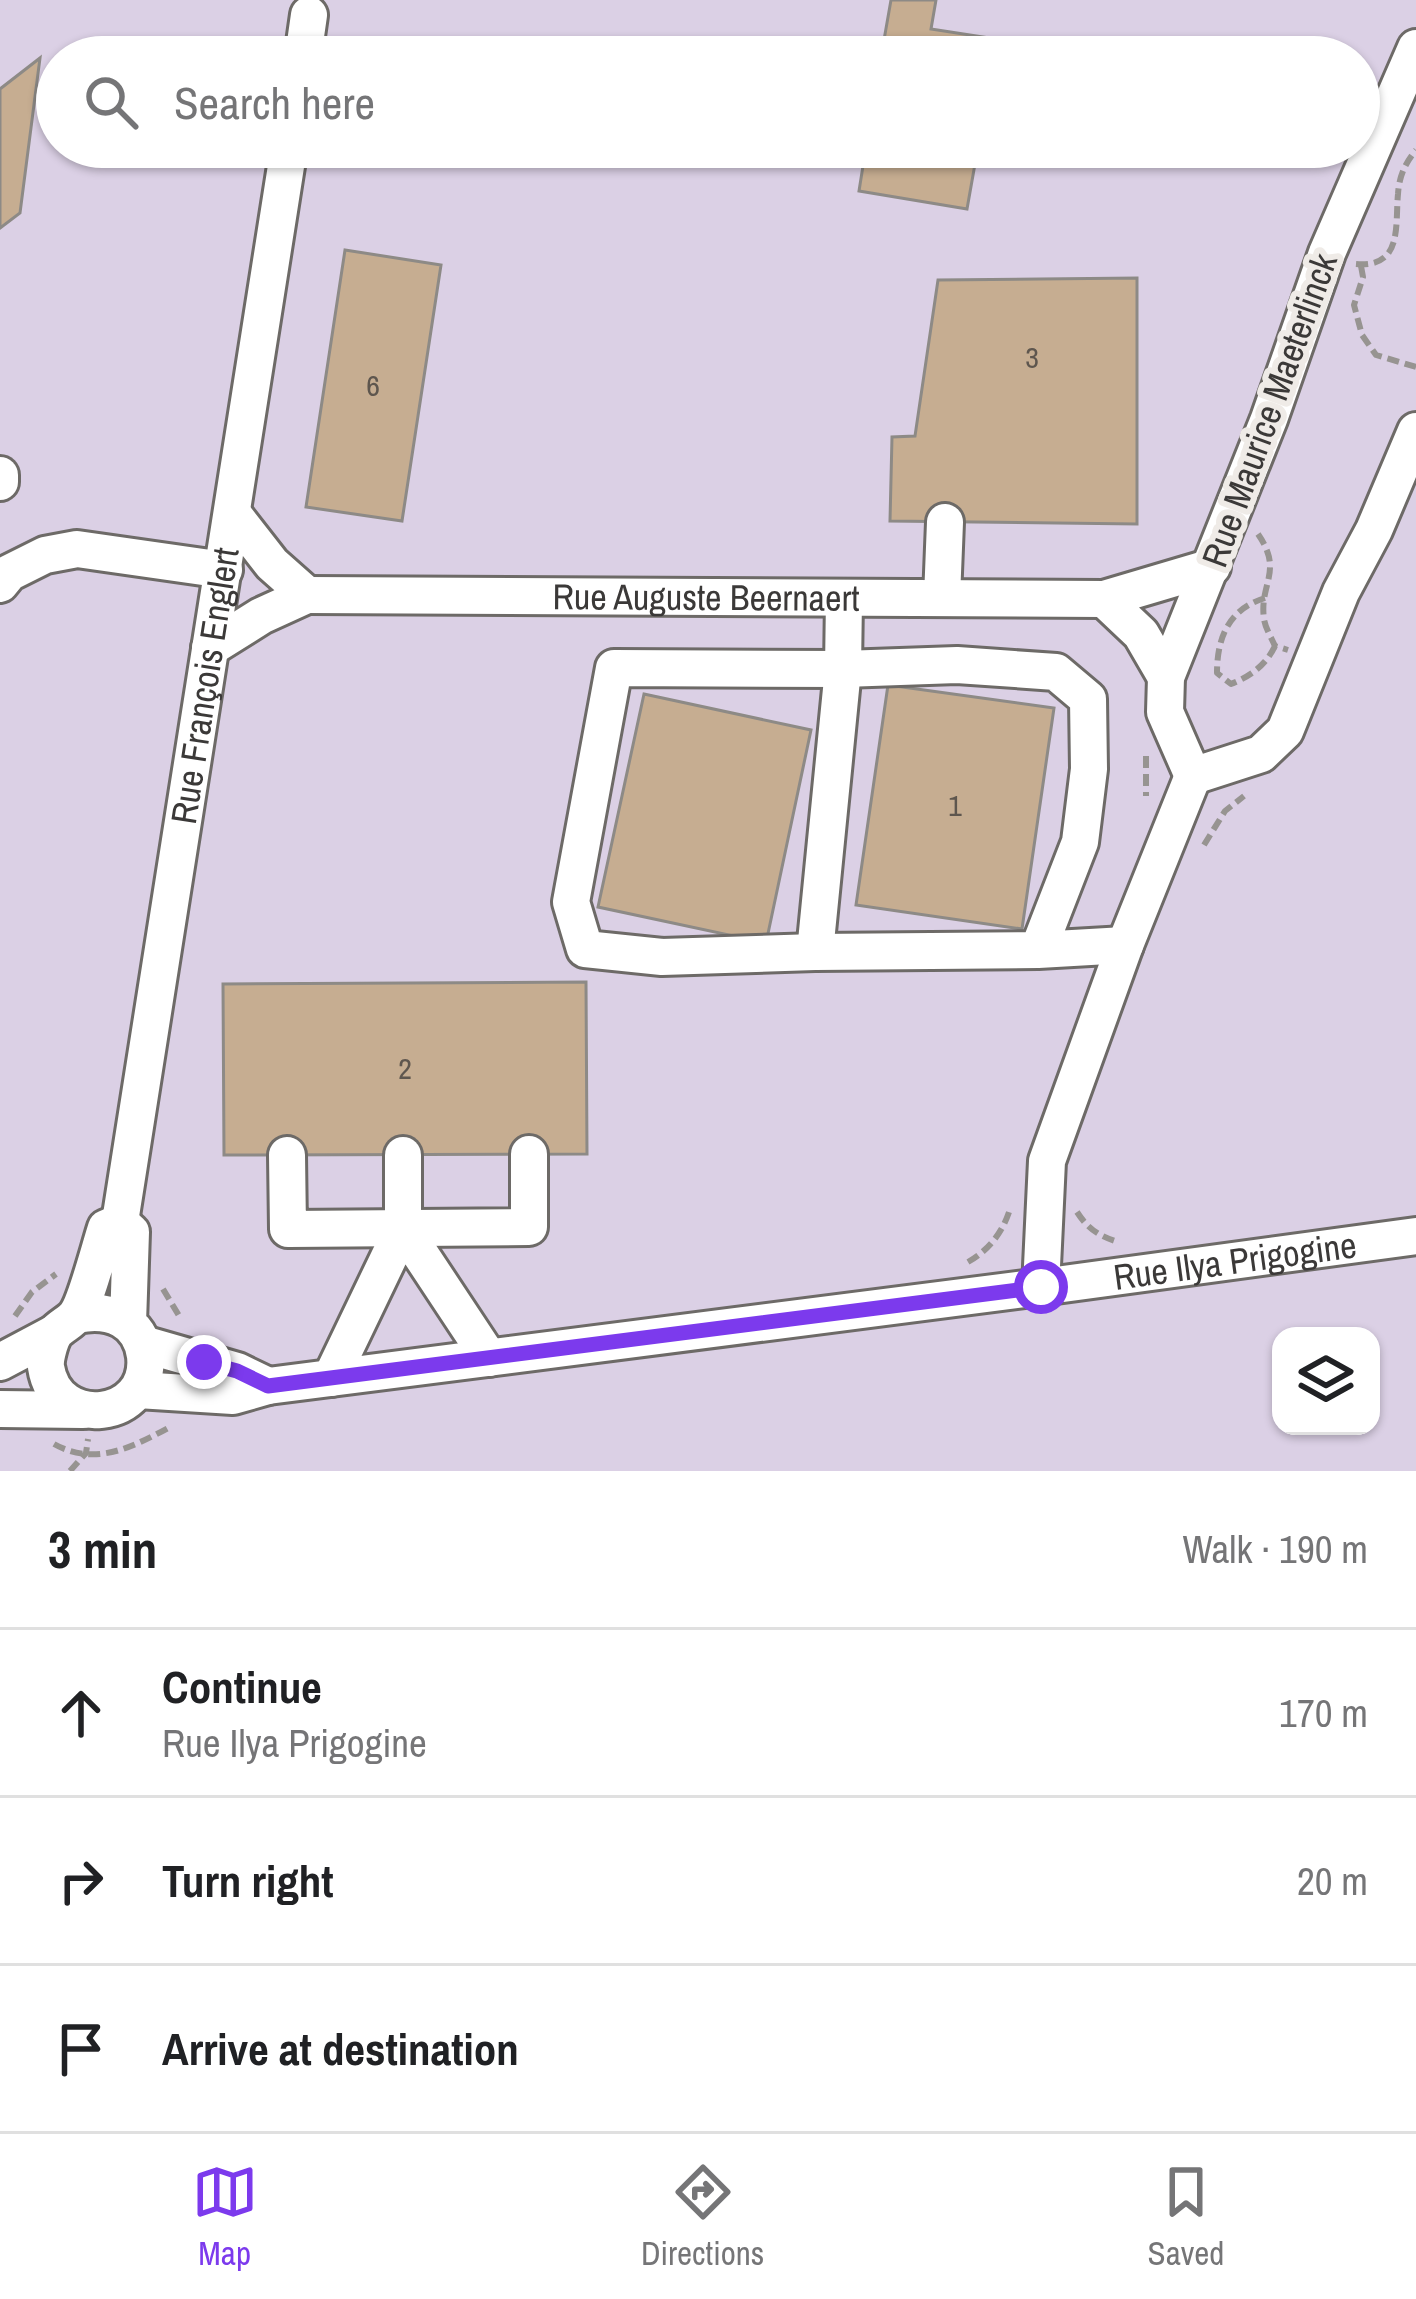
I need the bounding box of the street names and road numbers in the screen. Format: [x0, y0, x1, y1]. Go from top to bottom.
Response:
street label: Rue Maurice Maeterlinck [1190, 247, 1348, 573]
street label: Rue François Englert [159, 544, 250, 827]
street label: Rue Auguste Beernaert [552, 572, 860, 622]
street label: Rue Ilya Prigogine [1110, 1220, 1359, 1301]

